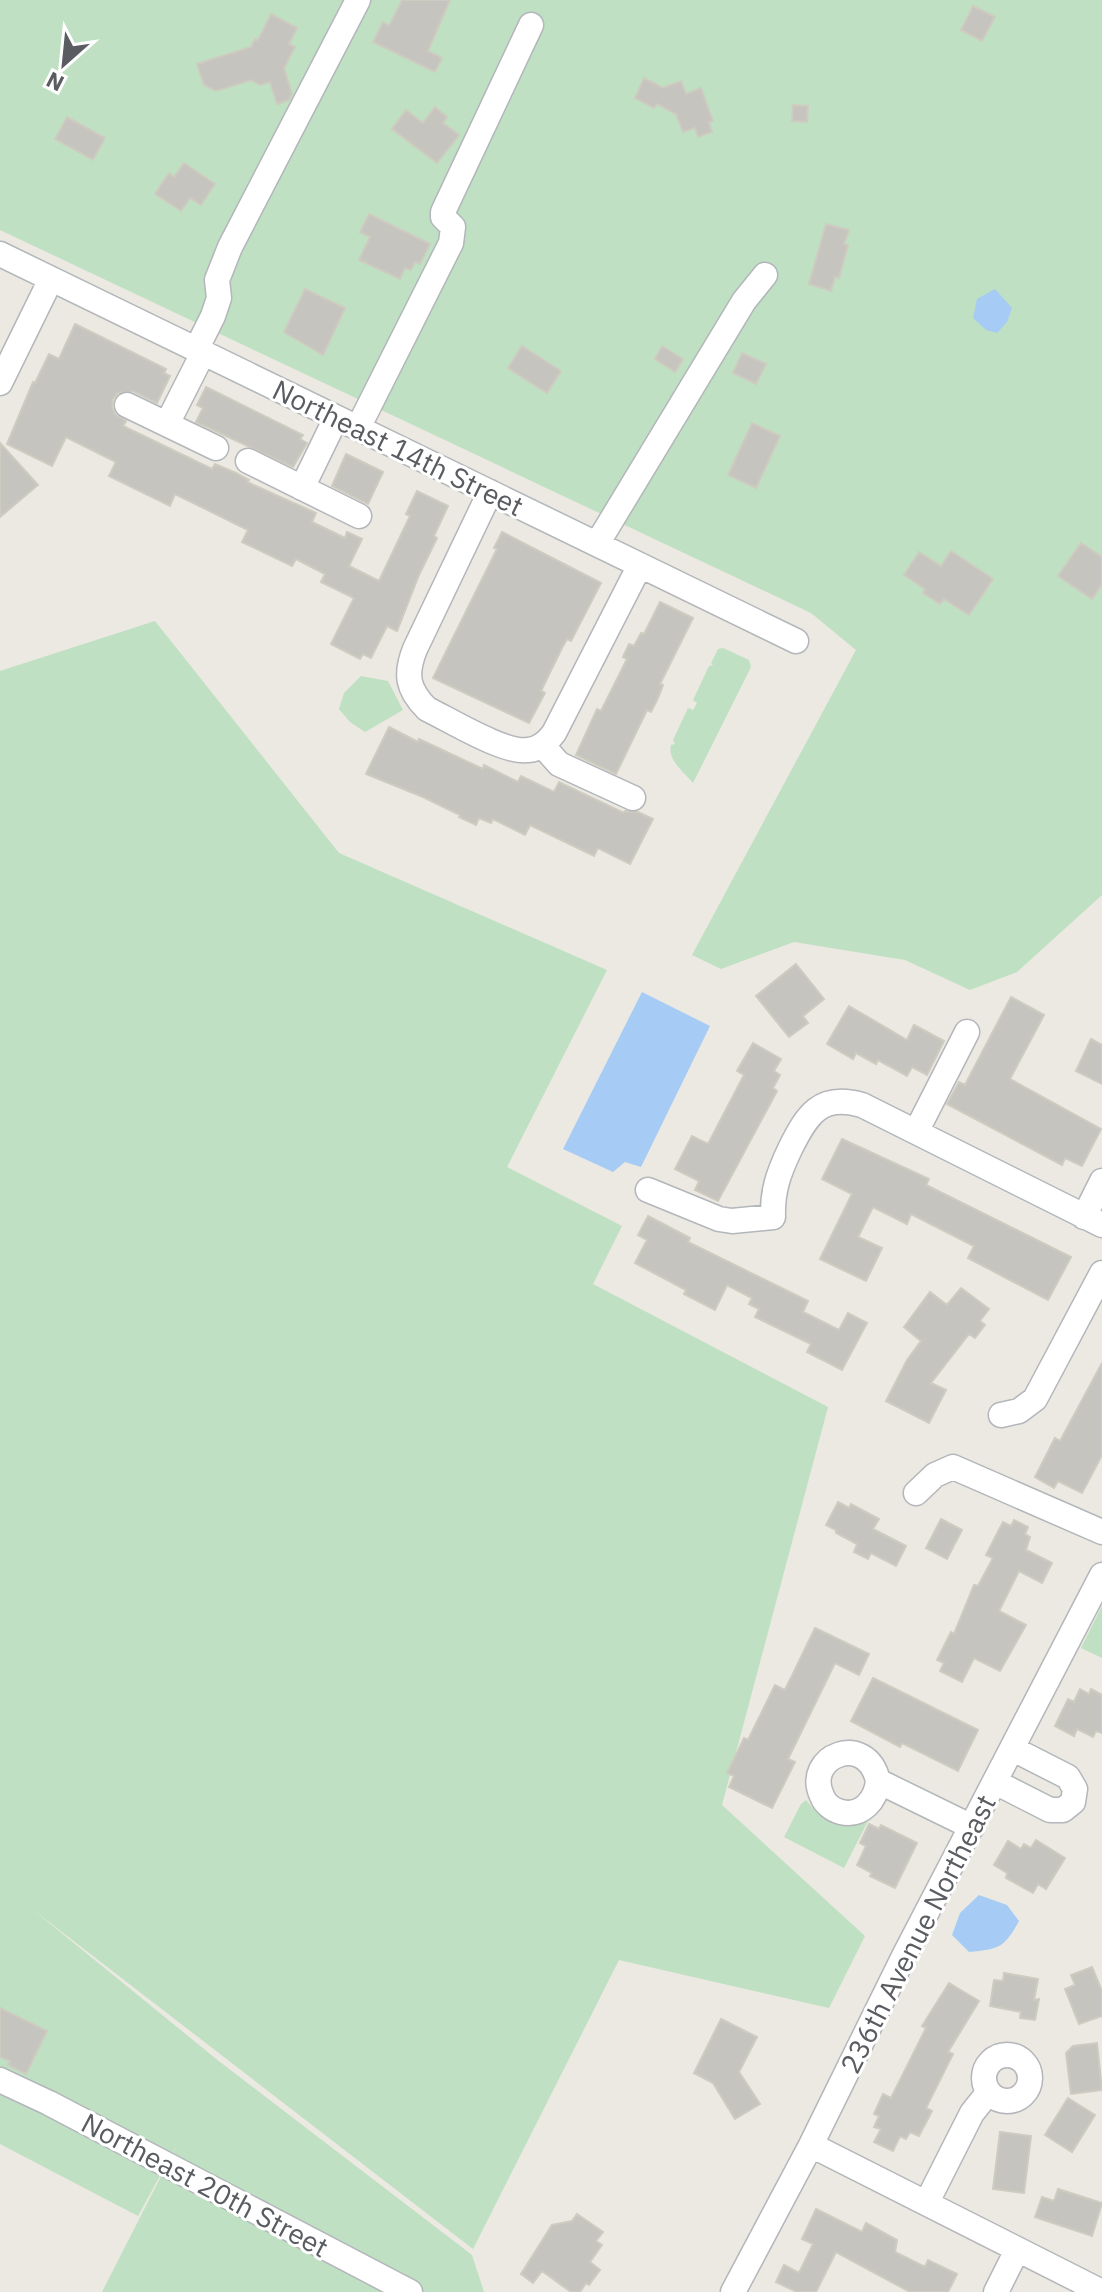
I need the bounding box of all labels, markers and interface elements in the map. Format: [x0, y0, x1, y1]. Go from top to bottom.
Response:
north arrow [24, 24, 104, 104]
text: N [41, 66, 68, 99]
street label: Northeast 14th Street [267, 371, 530, 524]
street label: 236th Avenue Northeast [831, 1788, 1004, 2079]
street label: Northeast 20th Street [75, 2104, 335, 2265]

